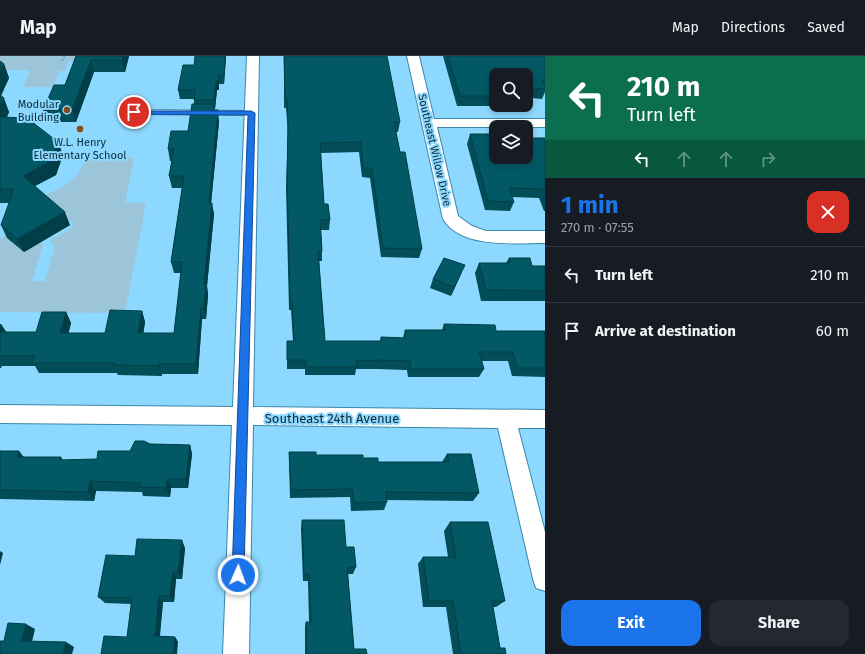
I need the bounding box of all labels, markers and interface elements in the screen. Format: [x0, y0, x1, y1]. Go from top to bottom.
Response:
text: Map [20, 16, 57, 39]
text: Map [672, 19, 699, 36]
text: Directions [721, 19, 785, 36]
text: Saved [807, 19, 845, 36]
map controls [489, 68, 533, 164]
button: search [489, 68, 533, 112]
text: 210 m [627, 70, 701, 103]
icon: left [561, 72, 613, 124]
street label: Southeast Willow Drive [415, 93, 454, 207]
pin [117, 95, 151, 129]
place label: Modular Building [18, 98, 60, 124]
icon: arrive [123, 101, 145, 123]
text: Turn left [627, 104, 696, 126]
marker: Modular Building [62, 105, 72, 115]
button: layers [489, 120, 533, 164]
marker: W.L. Henry Elementary School [75, 124, 85, 134]
place label: W.L. Henry Elementary School [33, 136, 127, 162]
icon: left [631, 148, 653, 170]
icon: ahead [673, 148, 695, 170]
icon: ahead [715, 148, 737, 170]
icon: right [757, 148, 779, 170]
text: 1 min [561, 191, 619, 219]
button: close [807, 191, 849, 233]
text: 270 m · 07:55 [561, 220, 634, 235]
icon: left [561, 264, 583, 286]
text: Turn left [595, 266, 653, 284]
text: 210 m [810, 266, 849, 284]
icon: arrive [561, 320, 583, 342]
text: Arrive at destination [595, 322, 736, 340]
text: 60 m [816, 322, 849, 340]
street label: Southeast 24th Avenue [265, 411, 399, 426]
position arrow [217, 554, 259, 596]
button: Exit [561, 600, 701, 646]
button: Share [709, 600, 849, 646]

